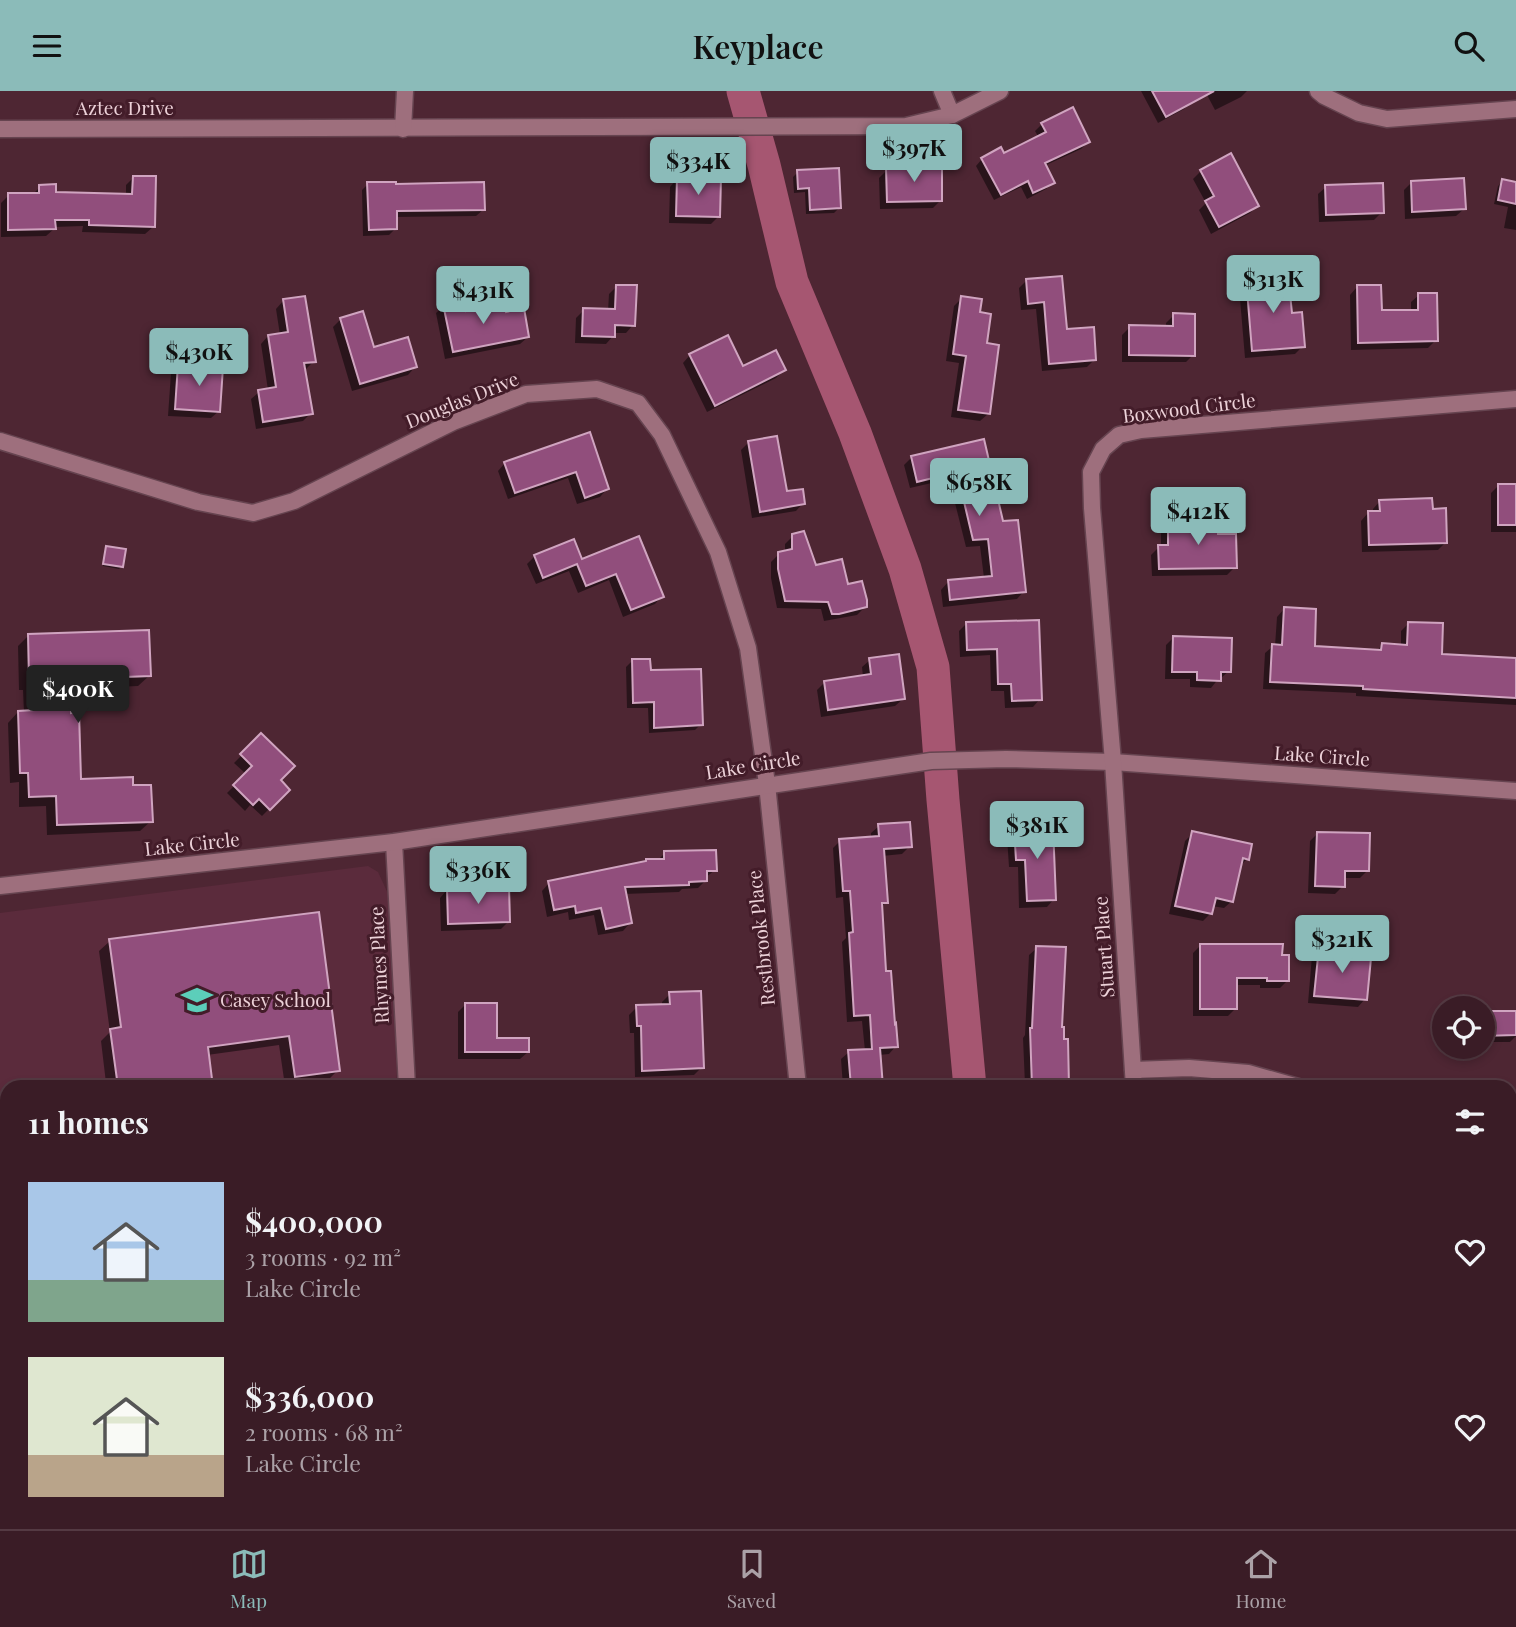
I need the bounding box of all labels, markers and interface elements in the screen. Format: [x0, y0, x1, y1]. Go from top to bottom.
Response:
text: Keyplace [692, 24, 824, 67]
icon: menu [28, 27, 66, 65]
icon: search [1450, 27, 1488, 65]
street label: Aztec Drive [75, 94, 174, 120]
pin: $397K [865, 125, 963, 184]
text: $397K [882, 131, 946, 162]
pin: $334K [649, 137, 747, 197]
text: $334K [666, 144, 730, 175]
pin: $313K [1224, 255, 1322, 315]
text: $313K [1243, 262, 1303, 293]
pin: $431K [434, 267, 532, 326]
text: $431K [452, 273, 514, 304]
pin: $430K [150, 329, 248, 388]
text: $430K [165, 335, 233, 366]
street label: Douglas Drive [401, 365, 522, 434]
street label: Boxwood Circle [1121, 386, 1257, 428]
pin: $658K [930, 459, 1028, 518]
text: $658K [946, 465, 1012, 496]
pin: $412K [1149, 487, 1247, 547]
text: $412K [1167, 494, 1229, 525]
pin: $400K [29, 665, 127, 725]
text: $400K [42, 672, 114, 703]
street label: Lake Circle [1273, 739, 1371, 771]
street label: Lake Circle [704, 744, 802, 784]
pin: $381K [988, 801, 1086, 861]
text: $381K [1006, 808, 1068, 839]
street label: Lake Circle [143, 825, 241, 861]
pin: $336K [429, 847, 527, 906]
text: $336K [446, 853, 510, 884]
street label: Restbrook Place [740, 869, 780, 1007]
street label: Stuart Place [1086, 895, 1120, 999]
street label: Rhymes Place [362, 906, 394, 1024]
pin: $321K [1293, 915, 1391, 975]
text: $321K [1311, 922, 1373, 953]
school or university icon: Casey School [180, 983, 214, 1017]
place label: Casey School [220, 986, 332, 1012]
map controls [1432, 996, 1495, 1059]
button: locate [1432, 996, 1495, 1059]
text: 11 homes [28, 1102, 149, 1142]
icon: filters [1451, 1103, 1489, 1141]
text: $400,000 [245, 1201, 383, 1241]
icon: home [84, 1210, 168, 1294]
icon: heart [1451, 1233, 1489, 1271]
text: 3 rooms · 92 m² [245, 1241, 401, 1272]
text: Lake Circle [245, 1272, 361, 1303]
text: $336,000 [245, 1376, 374, 1416]
icon: home [84, 1385, 168, 1469]
icon: heart [1451, 1408, 1489, 1446]
text: 2 rooms · 68 m² [245, 1416, 403, 1447]
text: Lake Circle [245, 1447, 361, 1478]
tab: Map [230, 1545, 268, 1613]
tab: Saved [727, 1545, 776, 1613]
tab: Home [1235, 1545, 1286, 1613]

